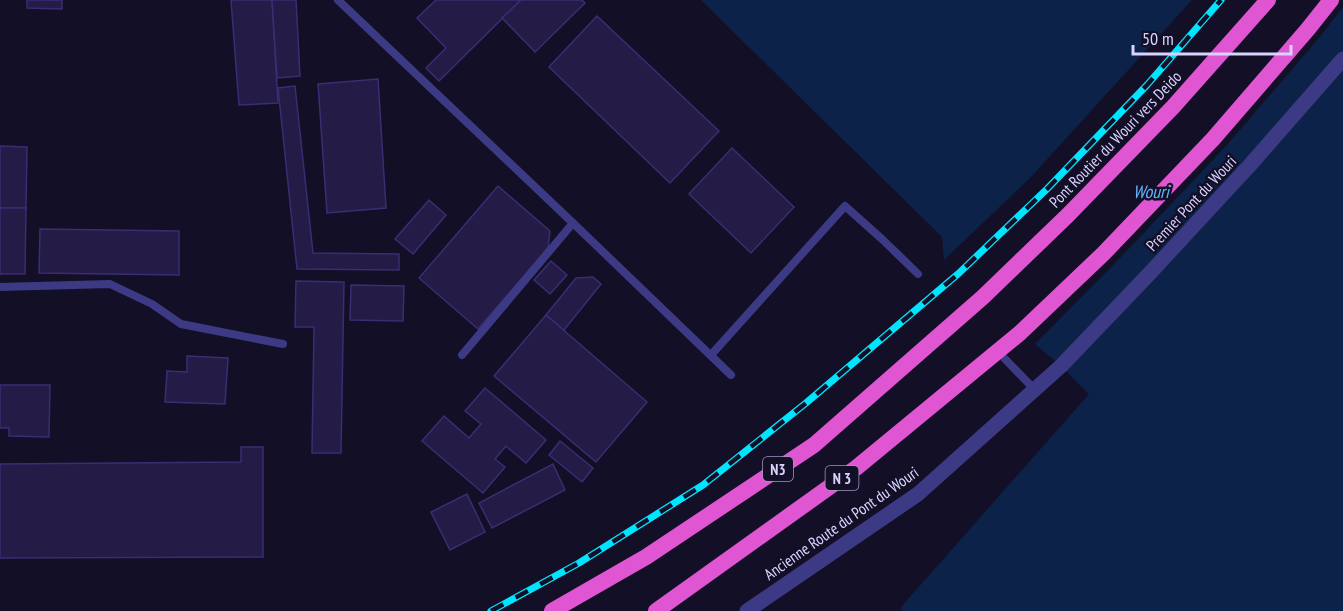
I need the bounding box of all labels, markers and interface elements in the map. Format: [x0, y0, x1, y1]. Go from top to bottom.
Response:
scale bar [1133, 18, 1290, 56]
text: 50 m [1142, 27, 1174, 50]
street label: Pont Routier du Wouri vers Deido [1045, 67, 1185, 211]
street label: Premier Pont du Wouri [1142, 151, 1240, 255]
water label: Wouri [1133, 180, 1169, 202]
road number: N3 [763, 457, 793, 481]
street label: Ancienne Route du Pont du Wouri [760, 462, 922, 584]
road number: N 3 [826, 466, 858, 490]

